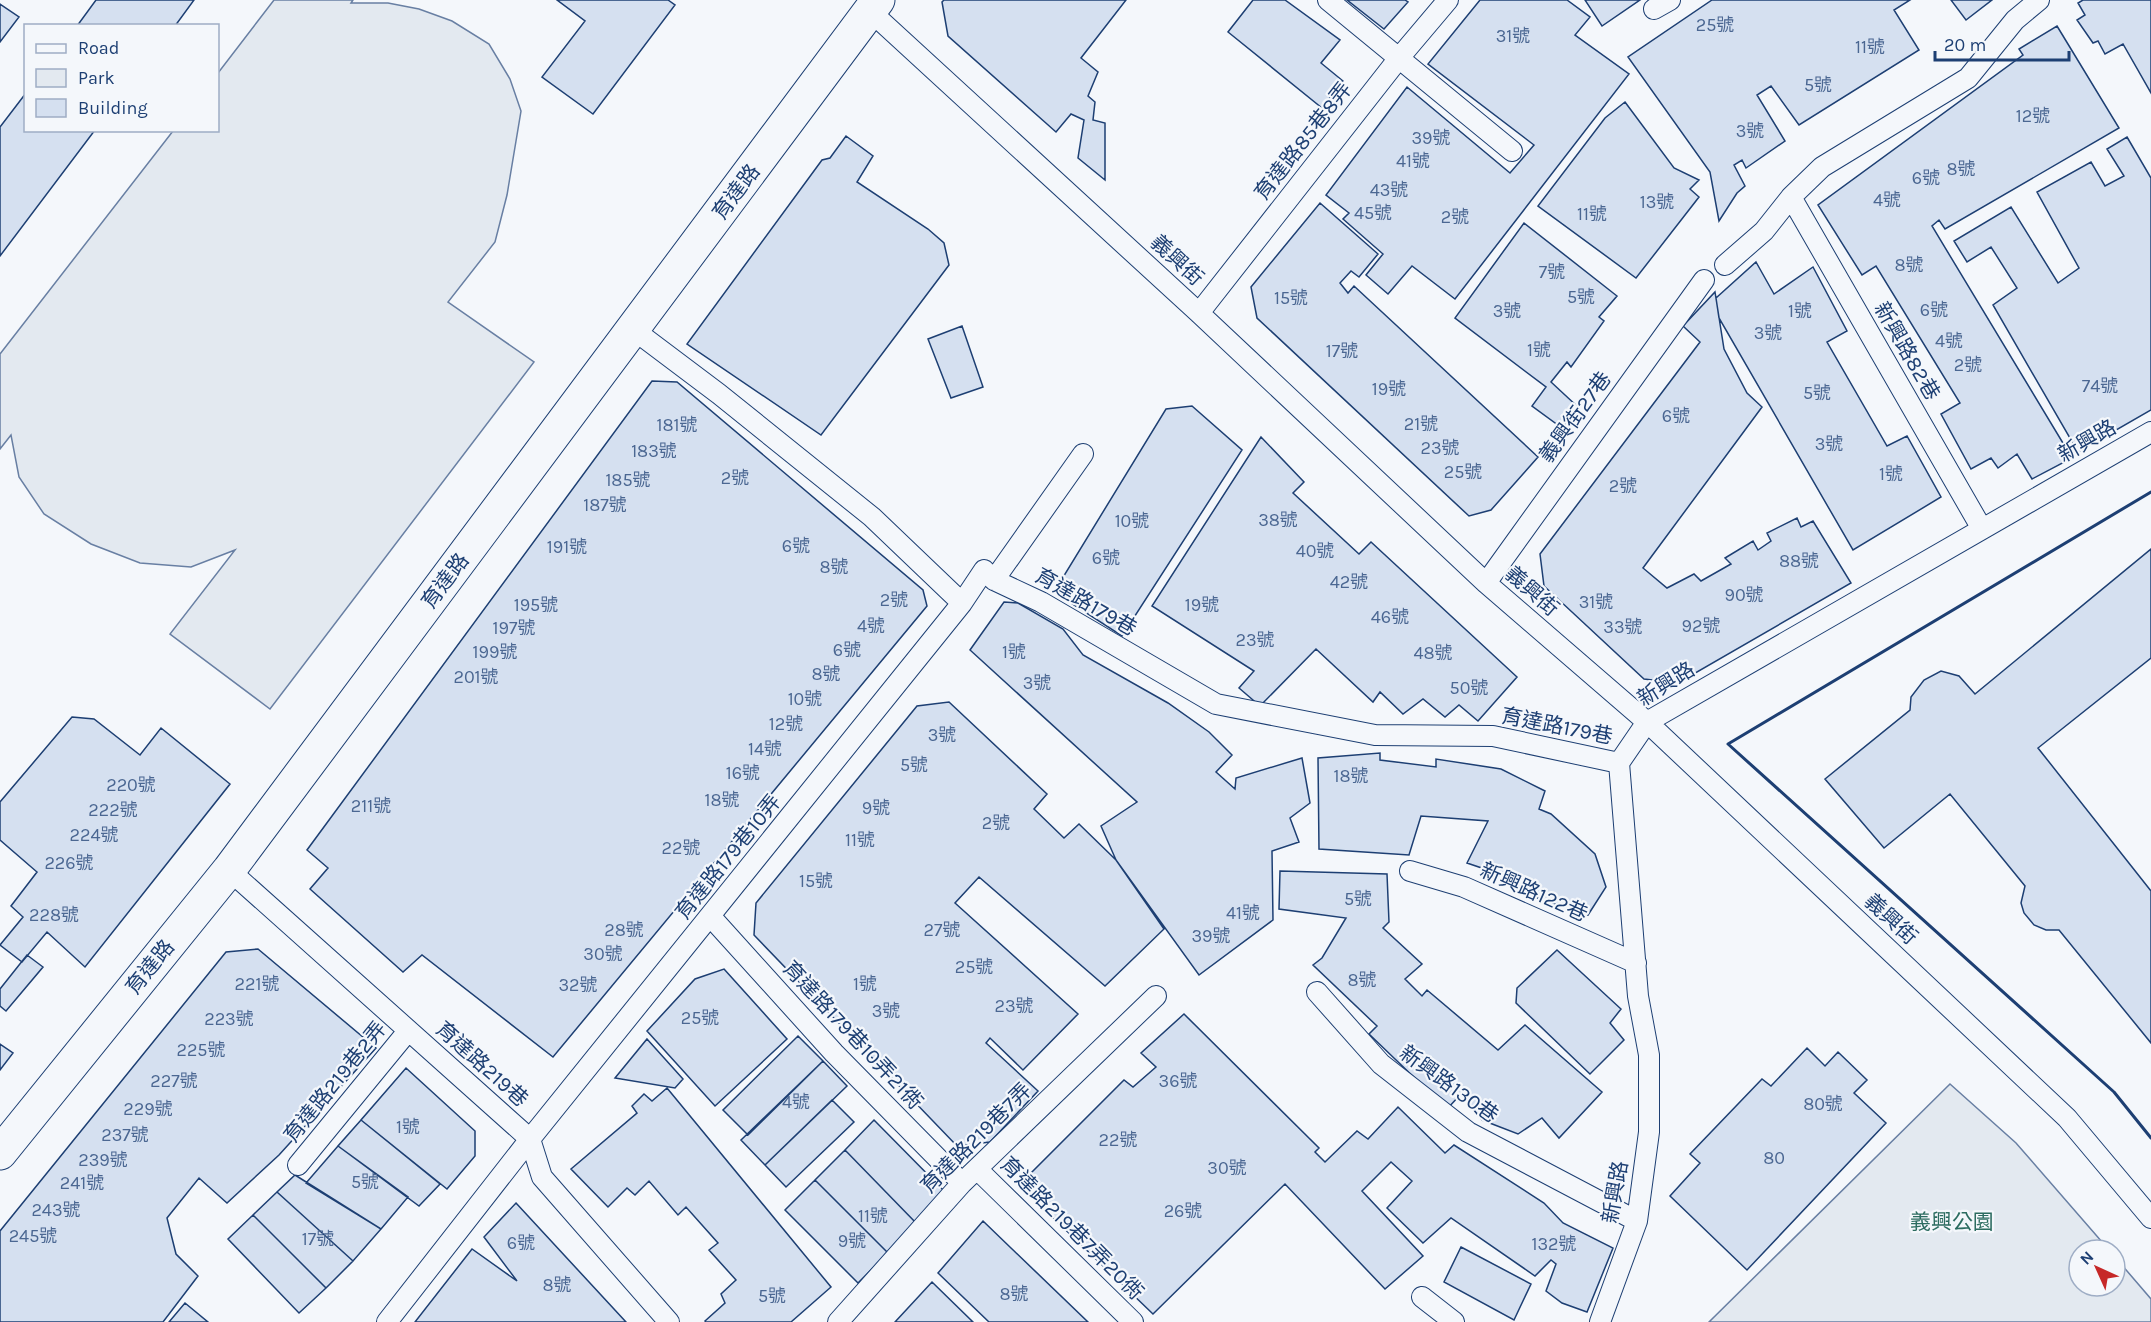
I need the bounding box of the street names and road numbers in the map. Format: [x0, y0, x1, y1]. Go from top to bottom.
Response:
street label: 育達路85巷8弄 [1250, 77, 1356, 205]
street label: 育達路 [707, 160, 765, 224]
street label: 義興街 [1146, 230, 1208, 290]
street label: 新興路82巷 [1869, 298, 1945, 404]
street label: 義興街27巷 [1534, 367, 1616, 467]
street label: 新興路 [2054, 415, 2120, 467]
street label: 育達路 [416, 549, 474, 613]
street label: 義興街 [1500, 561, 1564, 621]
street label: 育達路179巷 [1031, 563, 1141, 641]
street label: 新興路 [1633, 657, 1699, 711]
street label: 育達路179巷 [1499, 703, 1615, 749]
street label: 育達路179巷10弄 [670, 790, 786, 924]
street label: 新興路122巷 [1476, 858, 1592, 926]
street label: 義興街 [1860, 889, 1922, 949]
street label: 育達路 [121, 935, 179, 999]
street label: 育達路179巷10弄21衖 [778, 956, 928, 1114]
street label: 育達路219巷2弄 [279, 1017, 391, 1147]
street label: 育達路219巷 [431, 1017, 533, 1111]
street label: 新興路130巷 [1395, 1040, 1503, 1128]
street label: 育達路219巷7弄 [916, 1078, 1036, 1198]
street label: 育達路219巷7弄20衖 [996, 1152, 1148, 1304]
street label: 新興路 [1598, 1159, 1632, 1225]

